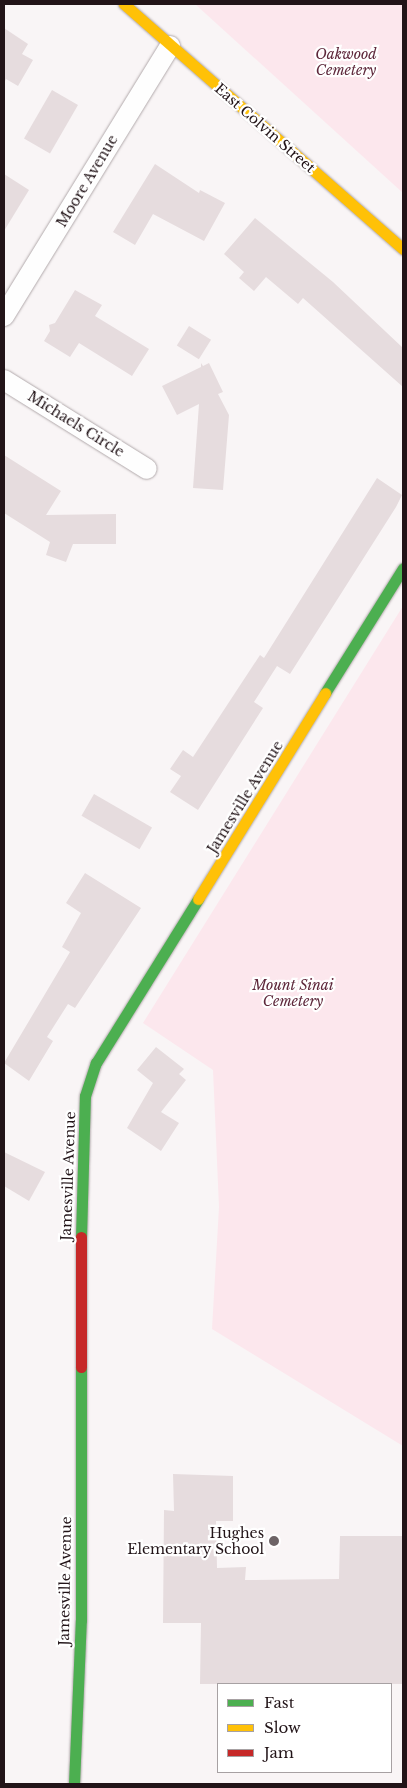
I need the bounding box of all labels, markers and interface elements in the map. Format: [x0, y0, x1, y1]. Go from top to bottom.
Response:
park label: Oakwood Cemetery [315, 46, 377, 78]
street label: East Colvin Street [211, 80, 319, 176]
street label: Moore Avenue [53, 132, 121, 230]
street label: Michaels Circle [25, 388, 127, 460]
street label: Jamesville Avenue [203, 737, 287, 857]
park label: Mount Sinai Cemetery [252, 977, 334, 1010]
street label: Jamesville Avenue [57, 1111, 79, 1241]
street label: Jamesville Avenue [55, 1516, 75, 1646]
place label: Hughes Elementary School [127, 1525, 264, 1558]
marker: Hughes Elementary School [268, 1535, 280, 1547]
legend [217, 1683, 392, 1773]
text: Fast [264, 1693, 294, 1712]
text: Slow [264, 1718, 301, 1737]
text: Jam [264, 1743, 294, 1762]

